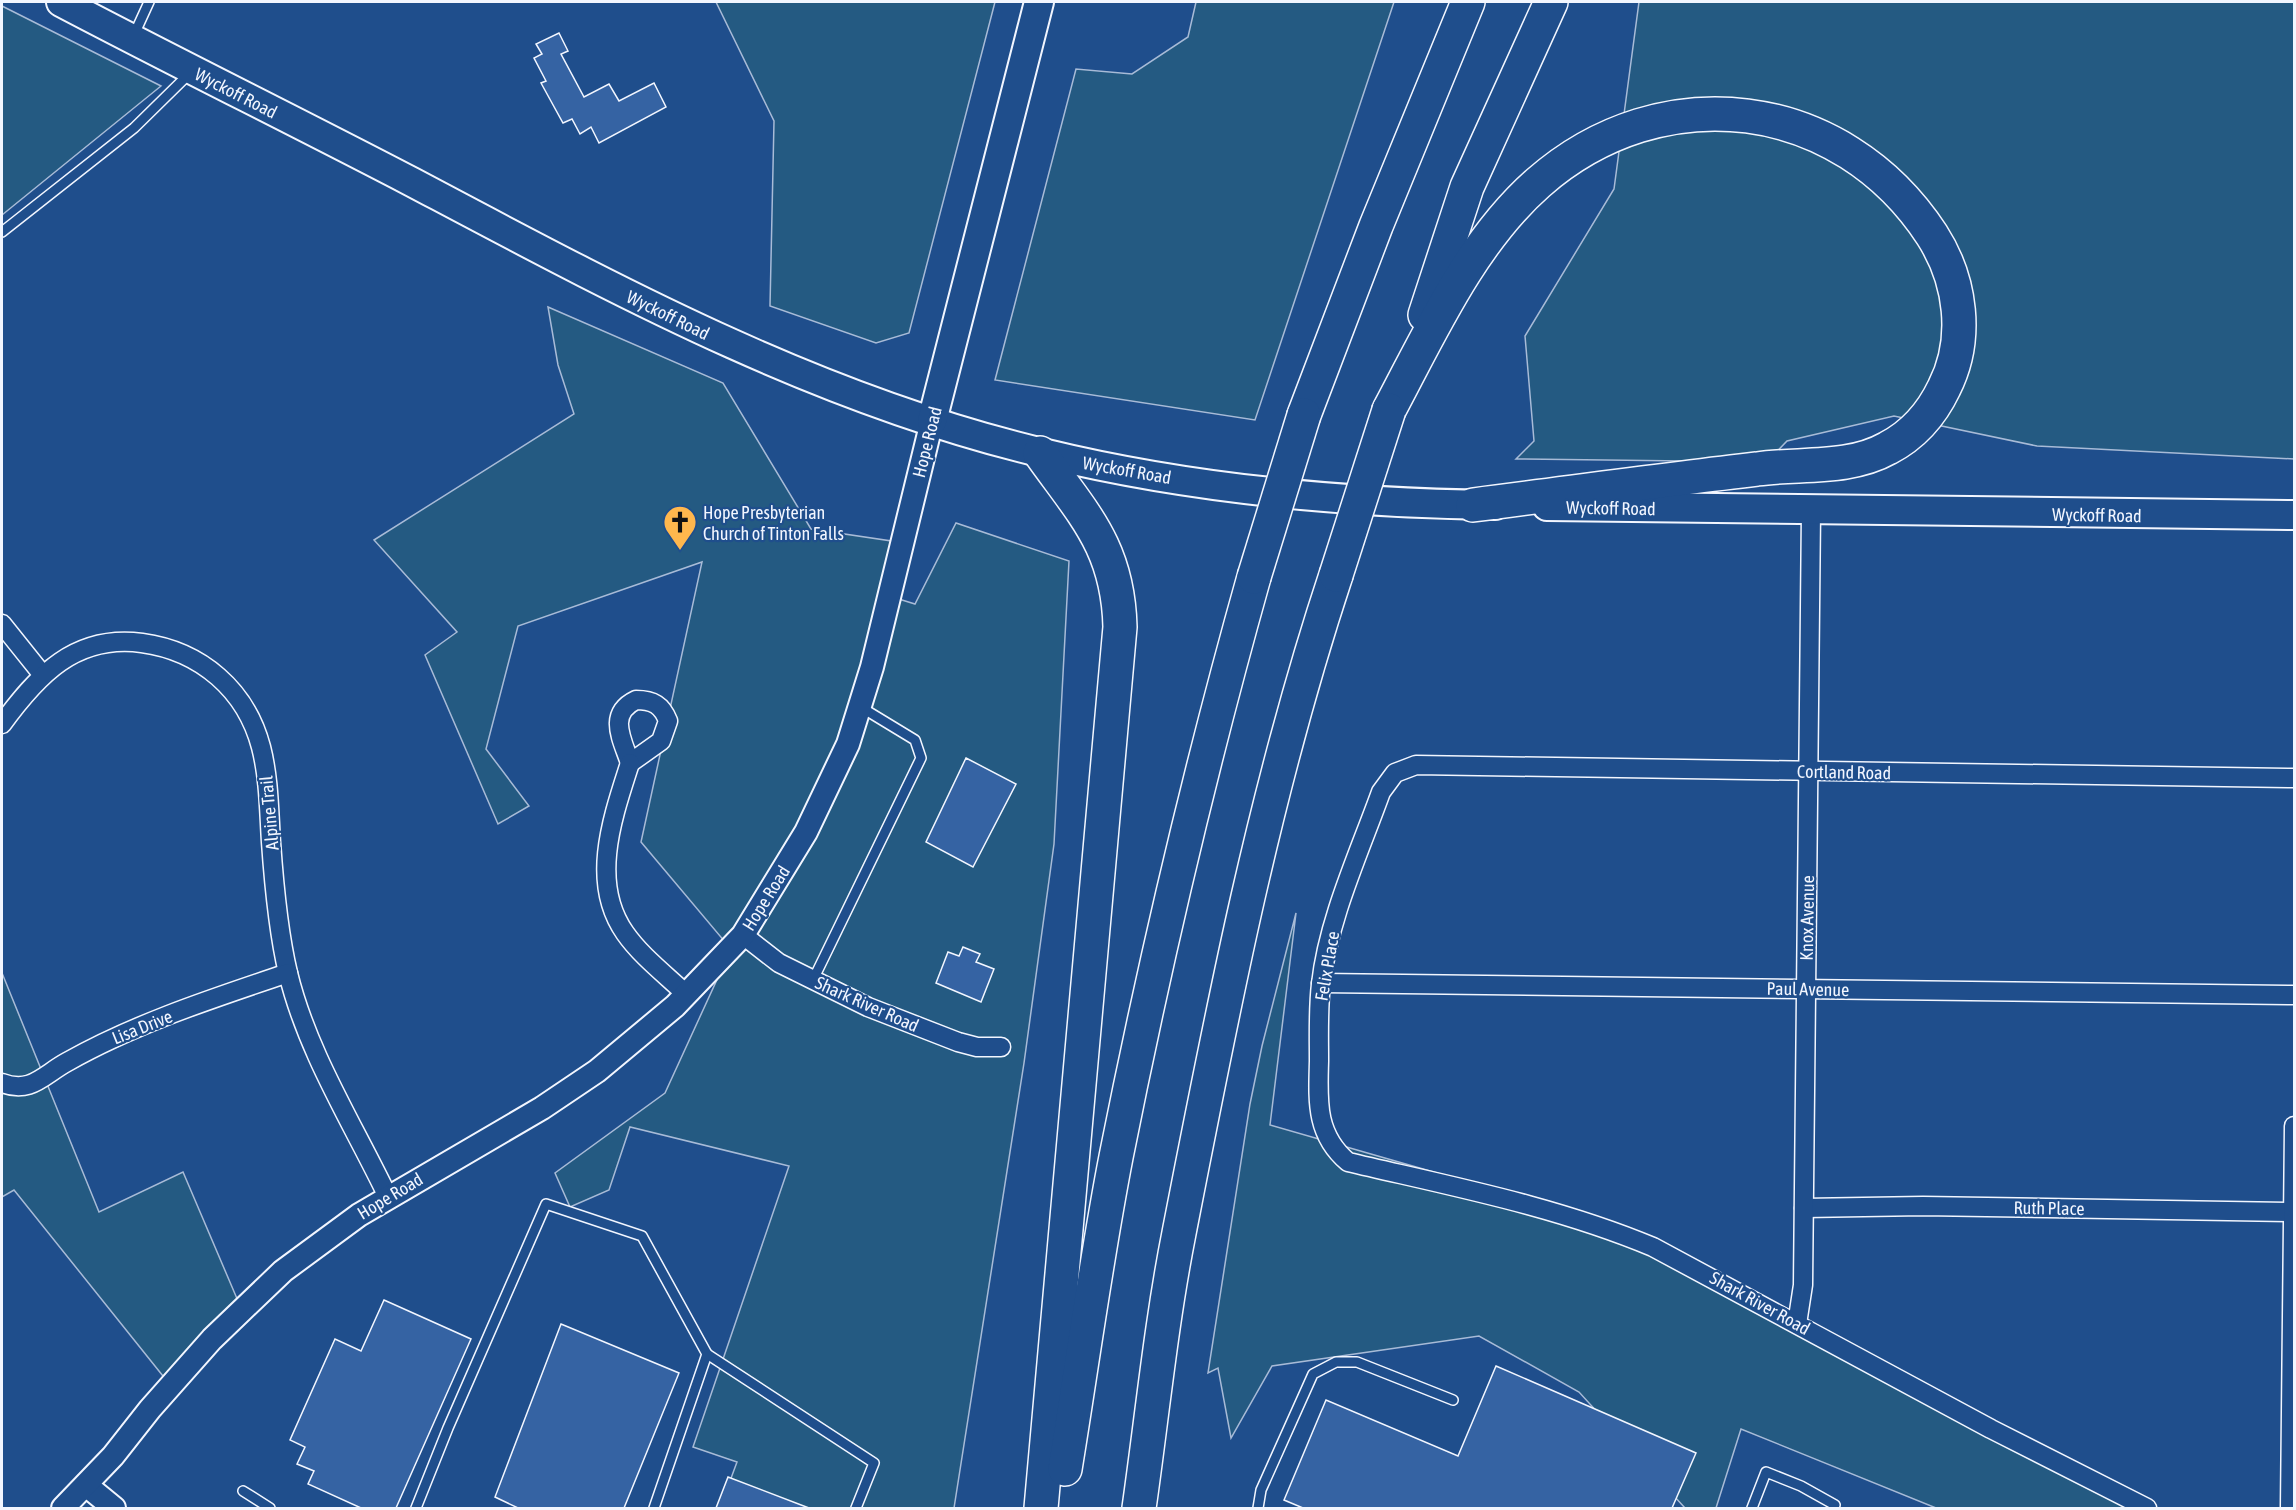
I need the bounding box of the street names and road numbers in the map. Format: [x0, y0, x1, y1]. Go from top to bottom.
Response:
street label: Wyckoff Road [191, 63, 281, 123]
street label: Wyckoff Road [623, 286, 713, 344]
street label: Hope Road [908, 404, 946, 480]
street label: Wyckoff Road [1081, 452, 1173, 488]
street label: Wyckoff Road [1566, 497, 1656, 519]
street label: Wyckoff Road [2052, 504, 2142, 526]
street label: Cortland Road [1797, 761, 1891, 783]
street label: Alpine Trail [255, 775, 283, 851]
street label: Hope Road [738, 862, 794, 934]
street label: Knox Avenue [1796, 875, 1818, 961]
street label: Felix Place [1311, 929, 1343, 1003]
street label: Shark River Road [812, 972, 922, 1036]
street label: Paul Avenue [1767, 978, 1849, 1000]
street label: Lisa Drive [109, 1005, 175, 1049]
street label: Hope Road [354, 1168, 426, 1224]
street label: Ruth Place [2013, 1197, 2085, 1219]
street label: Shark River Road [1706, 1267, 1814, 1339]

